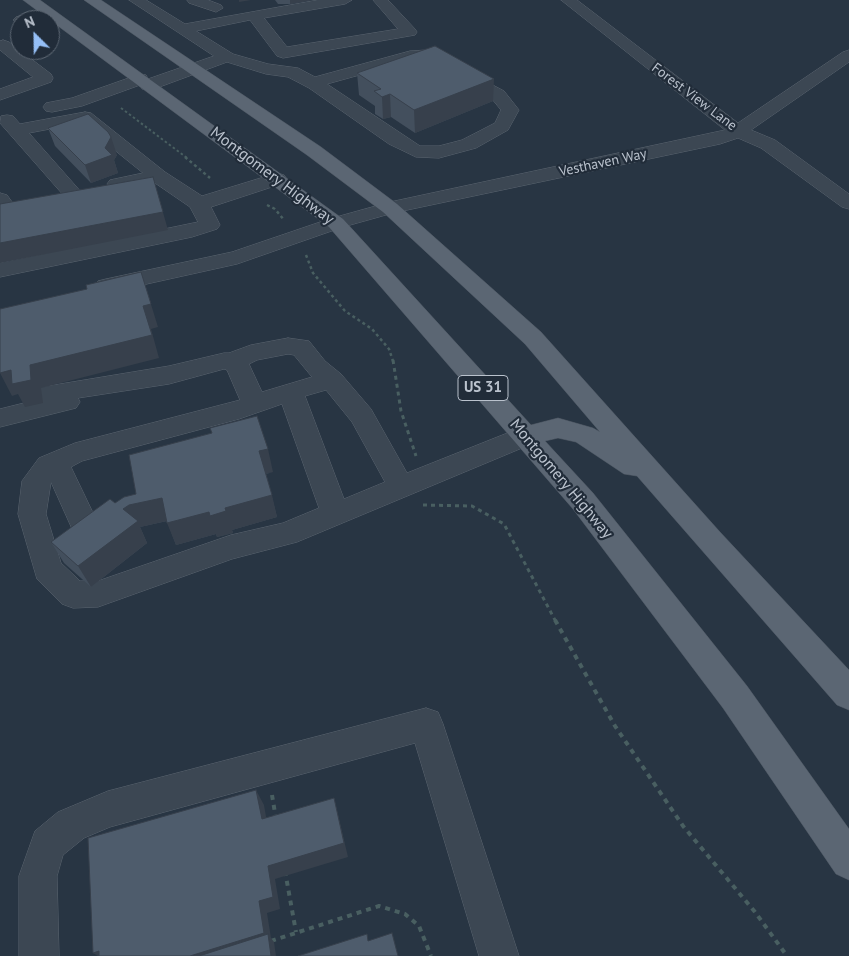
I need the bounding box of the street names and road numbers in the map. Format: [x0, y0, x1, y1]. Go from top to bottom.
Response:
street label: Forest View Lane [648, 59, 740, 135]
street label: Montgomery Highway [206, 123, 338, 229]
street label: Vesthaven Way [558, 146, 648, 180]
road number: US 31 [458, 376, 508, 400]
street label: Montgomery Highway [505, 415, 617, 543]

